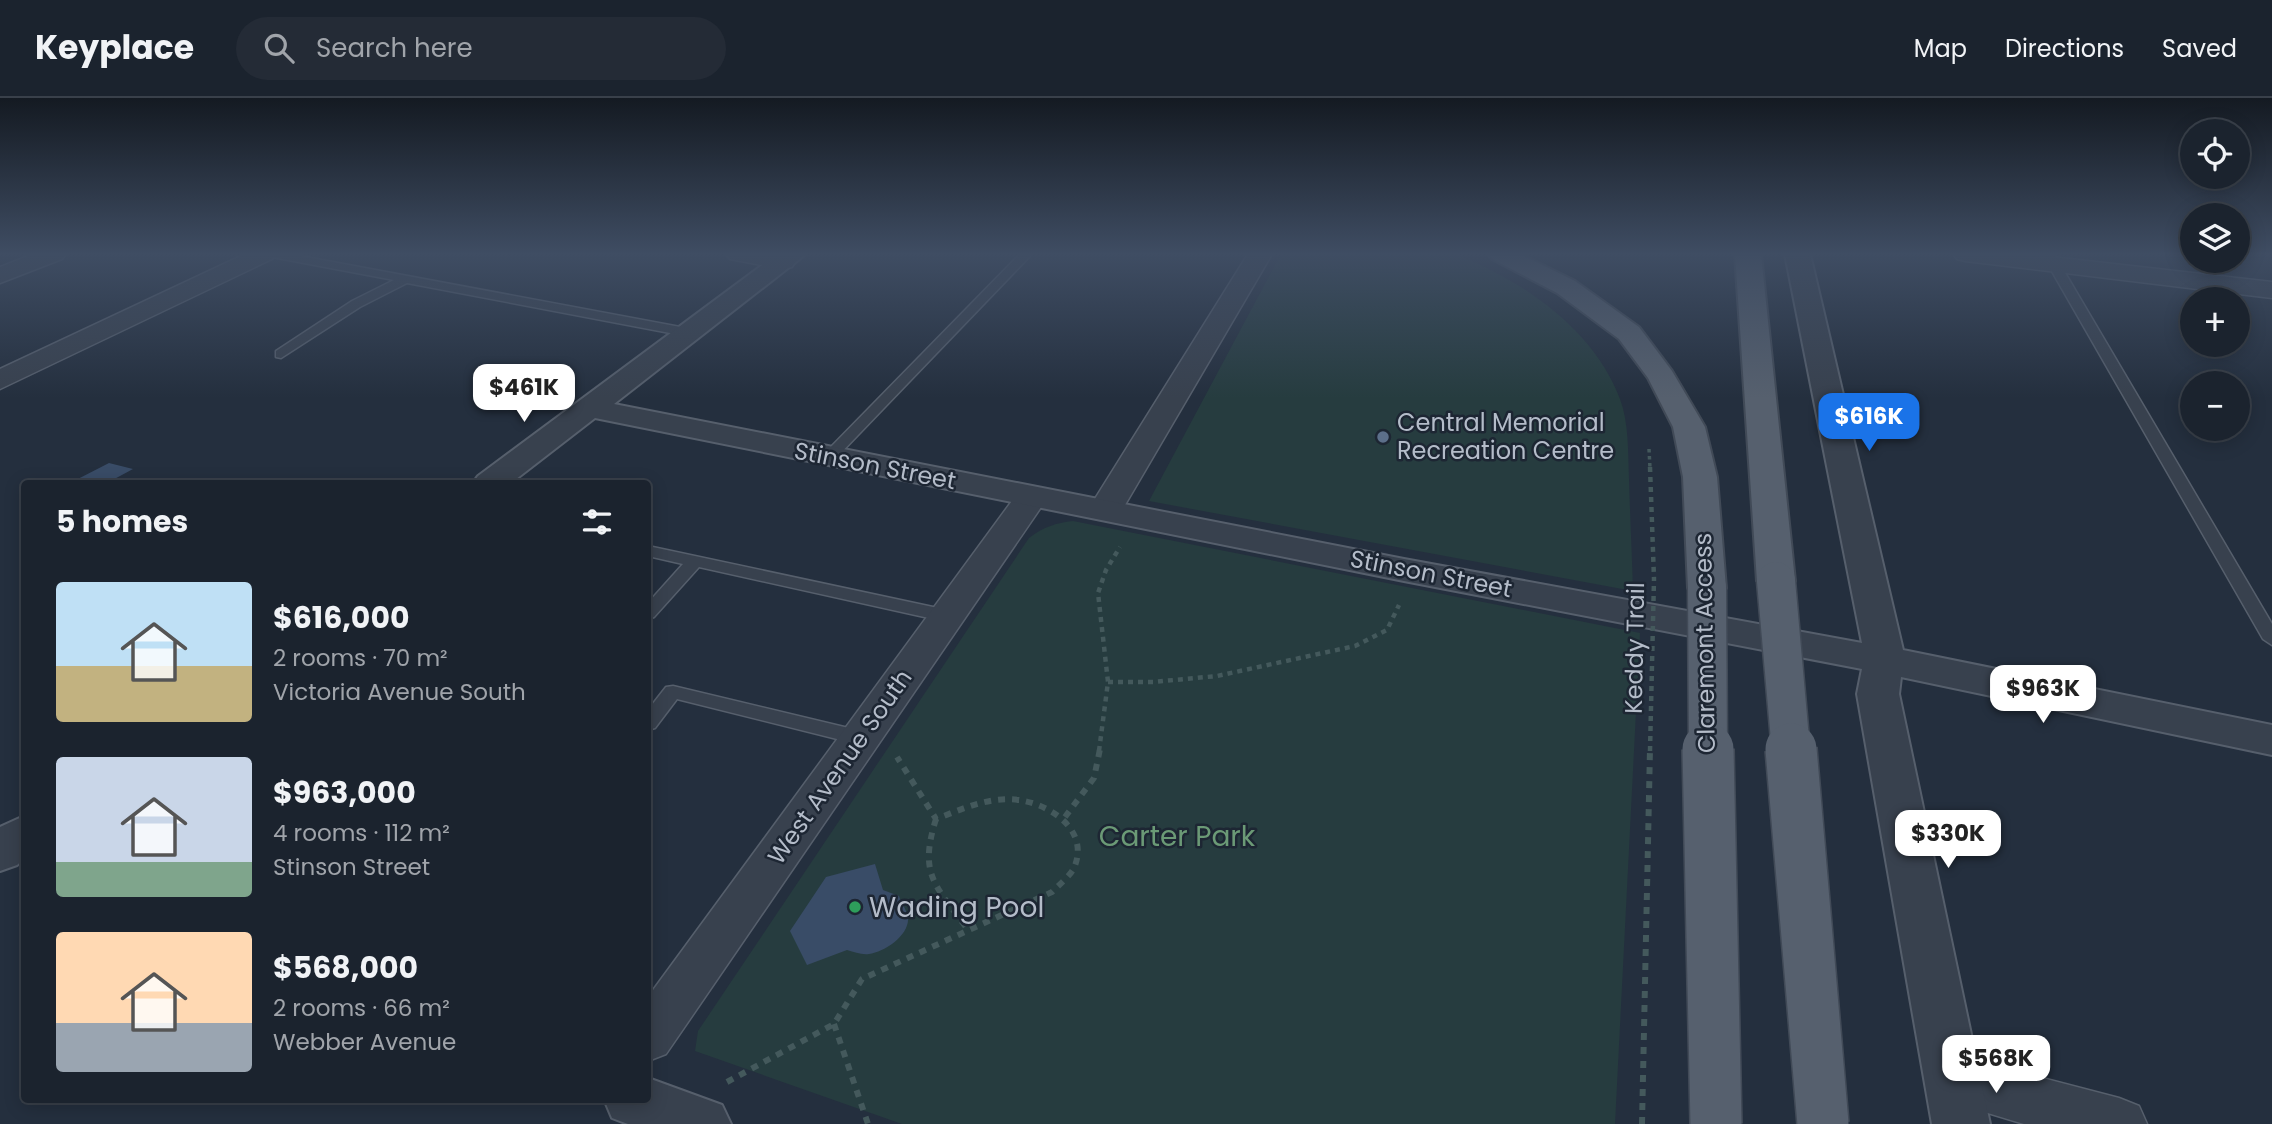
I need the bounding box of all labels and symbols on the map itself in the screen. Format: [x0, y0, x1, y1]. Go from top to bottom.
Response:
pin: $461K [475, 364, 573, 424]
pin: $616K [1820, 394, 1918, 453]
place label: Central Memorial Recreation Centre [1397, 406, 1614, 467]
marker: Central Memorial Recreation Centre [1375, 429, 1391, 445]
street label: Stinson Street [791, 434, 959, 497]
street label: Claremont Access [1686, 533, 1723, 753]
street label: Stinson Street [1347, 542, 1515, 605]
street label: Keddy Trail [1617, 582, 1652, 714]
street label: West Avenue South [760, 662, 919, 871]
pin: $963K [1994, 666, 2092, 725]
pin: $330K [1899, 810, 1997, 870]
park label: Carter Park [1099, 817, 1256, 856]
place label: Wading Pool [869, 888, 1044, 927]
marker: Wading Pool [847, 899, 863, 915]
pin: $568K [1947, 1035, 2045, 1095]

